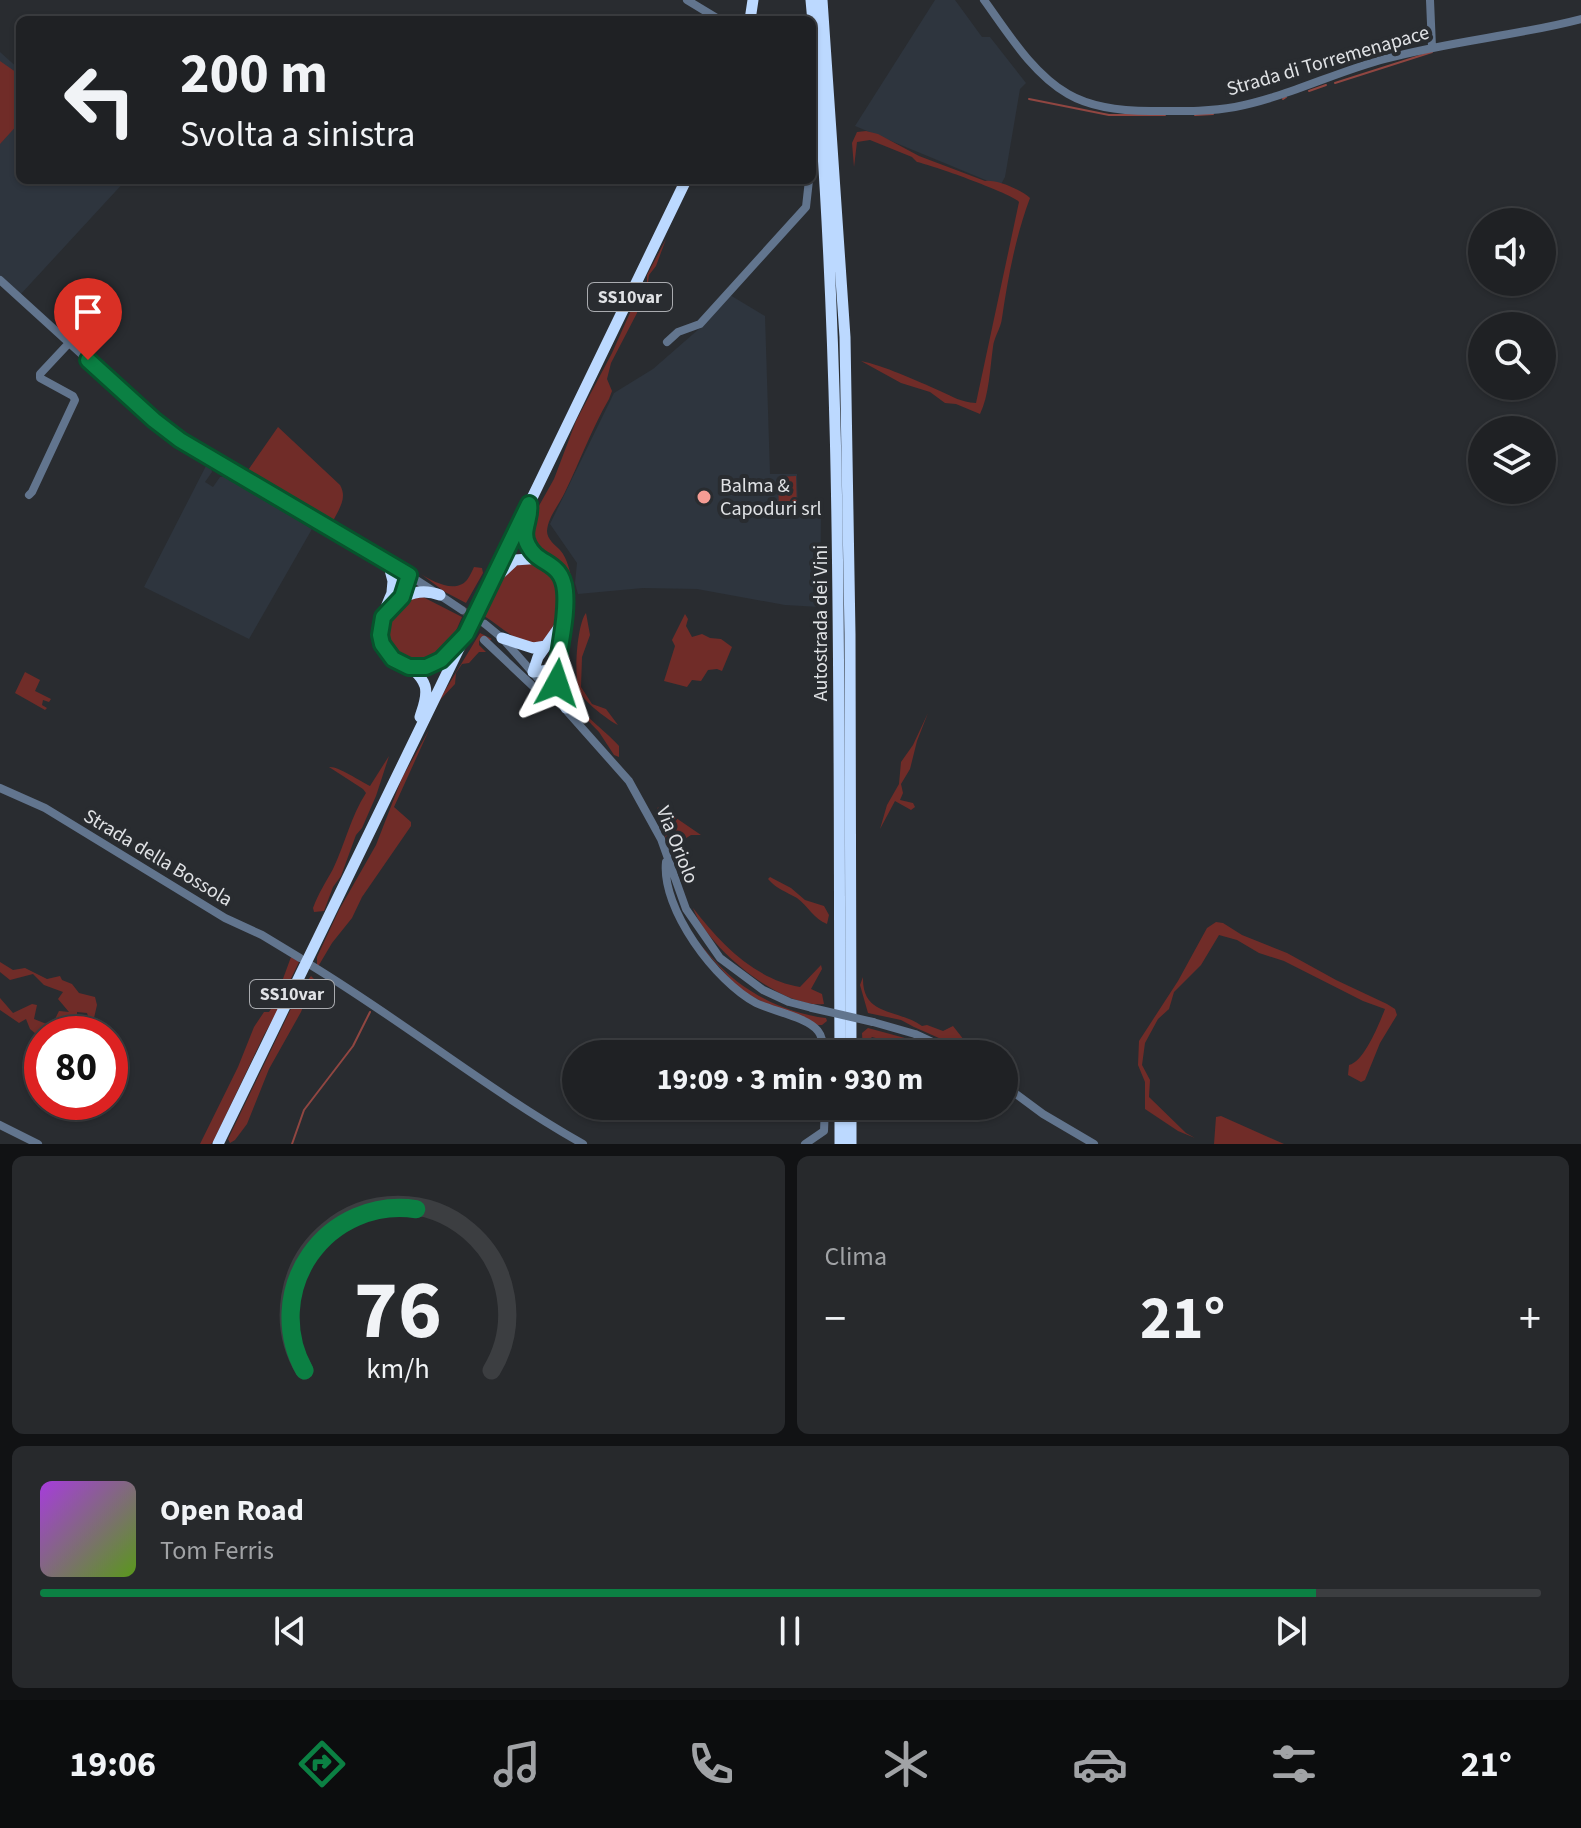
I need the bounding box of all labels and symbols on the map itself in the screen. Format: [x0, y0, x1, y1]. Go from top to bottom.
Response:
street label: Strada di Torremenapace [1223, 19, 1433, 103]
pin [54, 278, 122, 360]
road number: SS10var [588, 283, 672, 311]
place label: Balma & Capoduri srl [720, 472, 822, 523]
marker: Balma & Capoduri srl [695, 488, 713, 506]
street label: Autostrada dei Vini [807, 545, 835, 701]
position arrow [515, 641, 599, 725]
street label: Strada della Bossola [78, 802, 238, 914]
street label: Via Oriolo [649, 802, 705, 888]
road number: SS10var [250, 980, 334, 1008]
speed limit sign: 80 [24, 1016, 128, 1120]

